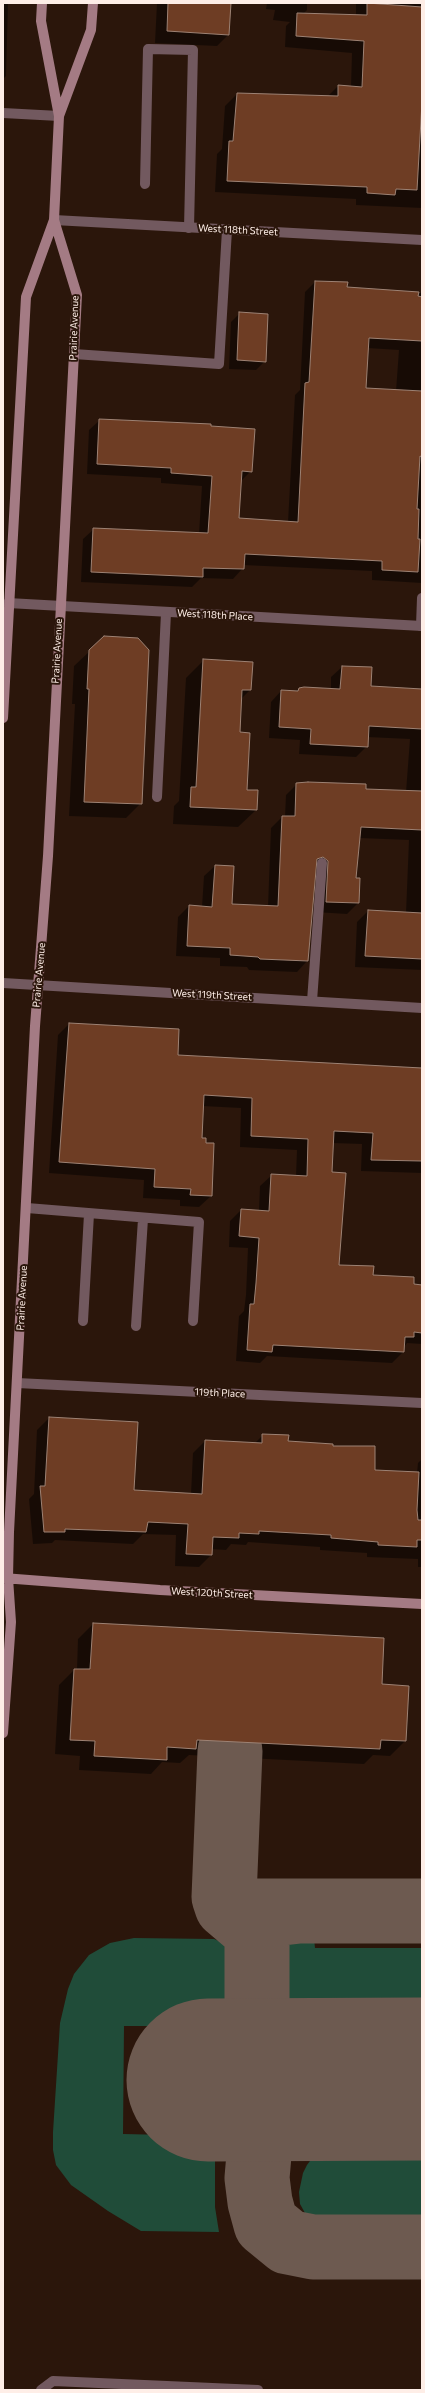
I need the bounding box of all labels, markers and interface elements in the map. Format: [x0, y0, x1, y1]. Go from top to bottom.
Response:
street label: West 118th Street [198, 222, 278, 238]
street label: Prairie Avenue [67, 295, 81, 361]
street label: West 118th Place [177, 607, 253, 623]
street label: Prairie Avenue [49, 618, 65, 684]
street label: Prairie Avenue [30, 942, 48, 1008]
street label: West 119th Street [172, 987, 252, 1003]
street label: Prairie Avenue [14, 1265, 30, 1331]
street label: 119th Place [194, 1386, 246, 1400]
street label: West 120th Street [171, 1585, 253, 1601]

